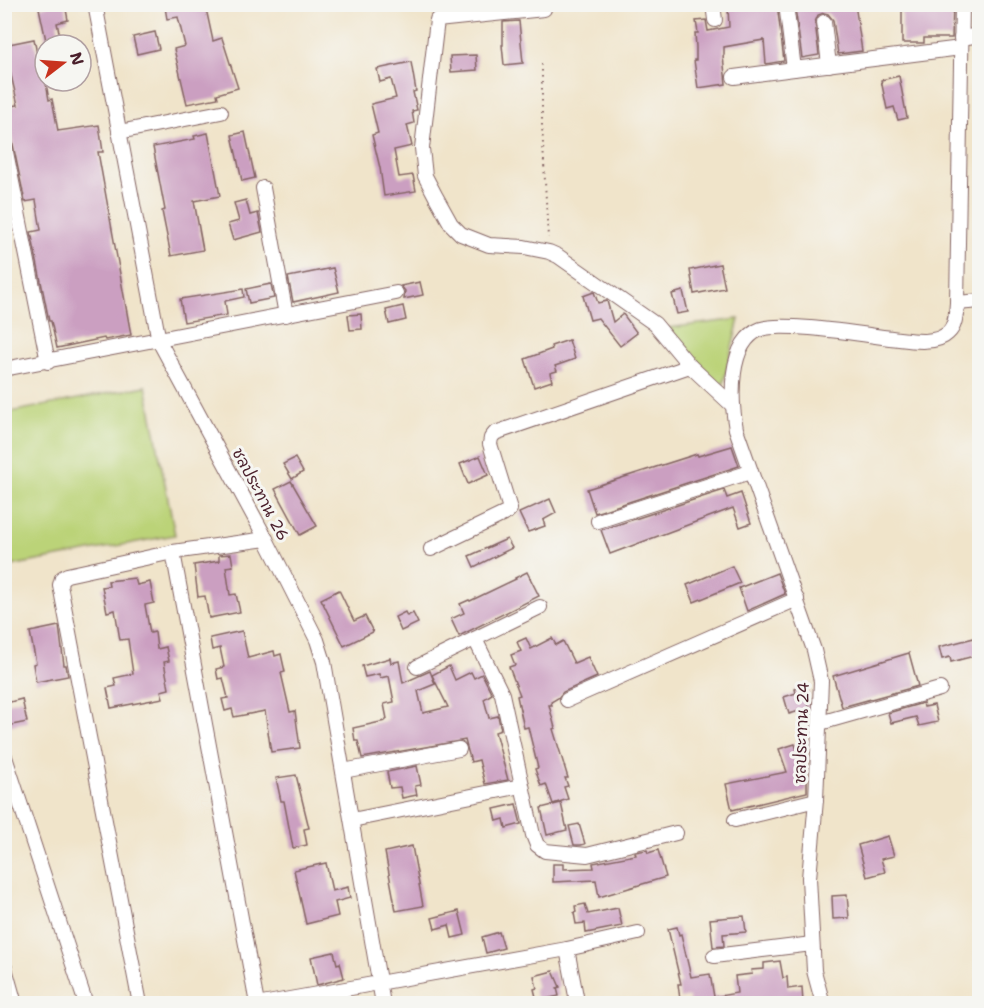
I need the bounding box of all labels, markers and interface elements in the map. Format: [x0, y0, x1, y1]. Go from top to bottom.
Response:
north arrow [33, 33, 93, 93]
text: N [65, 50, 89, 68]
street label: ชลประทาน 26 [227, 444, 294, 544]
street label: ชลประทาน 24 [789, 682, 814, 784]

